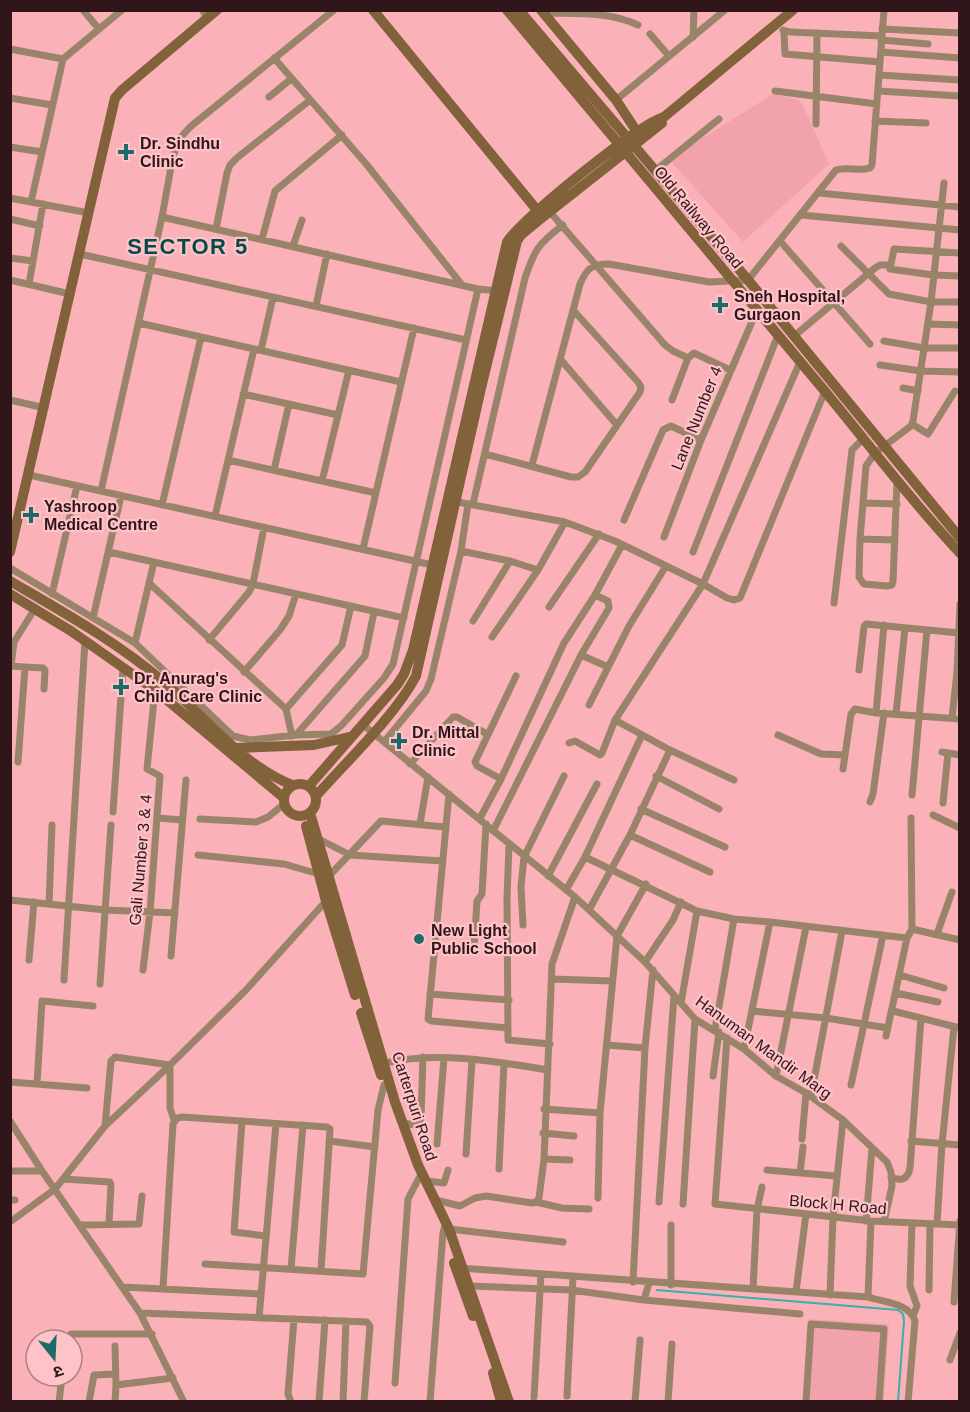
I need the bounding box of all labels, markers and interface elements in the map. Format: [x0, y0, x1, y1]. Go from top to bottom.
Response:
place label: Dr. Sindhu Clinic [140, 135, 220, 170]
marker: Dr. Sindhu Clinic [117, 143, 135, 161]
street label: Old Railway Road [651, 163, 746, 272]
district label: SECTOR 5 [127, 234, 249, 259]
place label: Sneh Hospital, Gurgaon [734, 288, 845, 323]
marker: Sneh Hospital, Gurgaon [711, 296, 729, 314]
street label: Lane Number 4 [668, 364, 725, 473]
place label: Yashroop Medical Centre [44, 498, 158, 533]
marker: Yashroop Medical Centre [22, 506, 40, 524]
place label: Dr. Anurag's Child Care Clinic [134, 670, 262, 705]
marker: Dr. Anurag's Child Care Clinic [112, 678, 130, 696]
place label: Dr. Mittal Clinic [412, 724, 480, 759]
marker: Dr. Mittal Clinic [390, 732, 408, 750]
street label: Gali Number 3 & 4 [126, 794, 155, 926]
place label: New Light Public School [431, 922, 537, 957]
marker: New Light Public School [412, 932, 426, 946]
street label: Hanuman Mandir Marg [693, 992, 835, 1102]
street label: Carterpuri Road [389, 1049, 440, 1163]
street label: Block H Road [788, 1192, 887, 1217]
north arrow [24, 1328, 84, 1388]
text: उ [51, 1362, 66, 1382]

